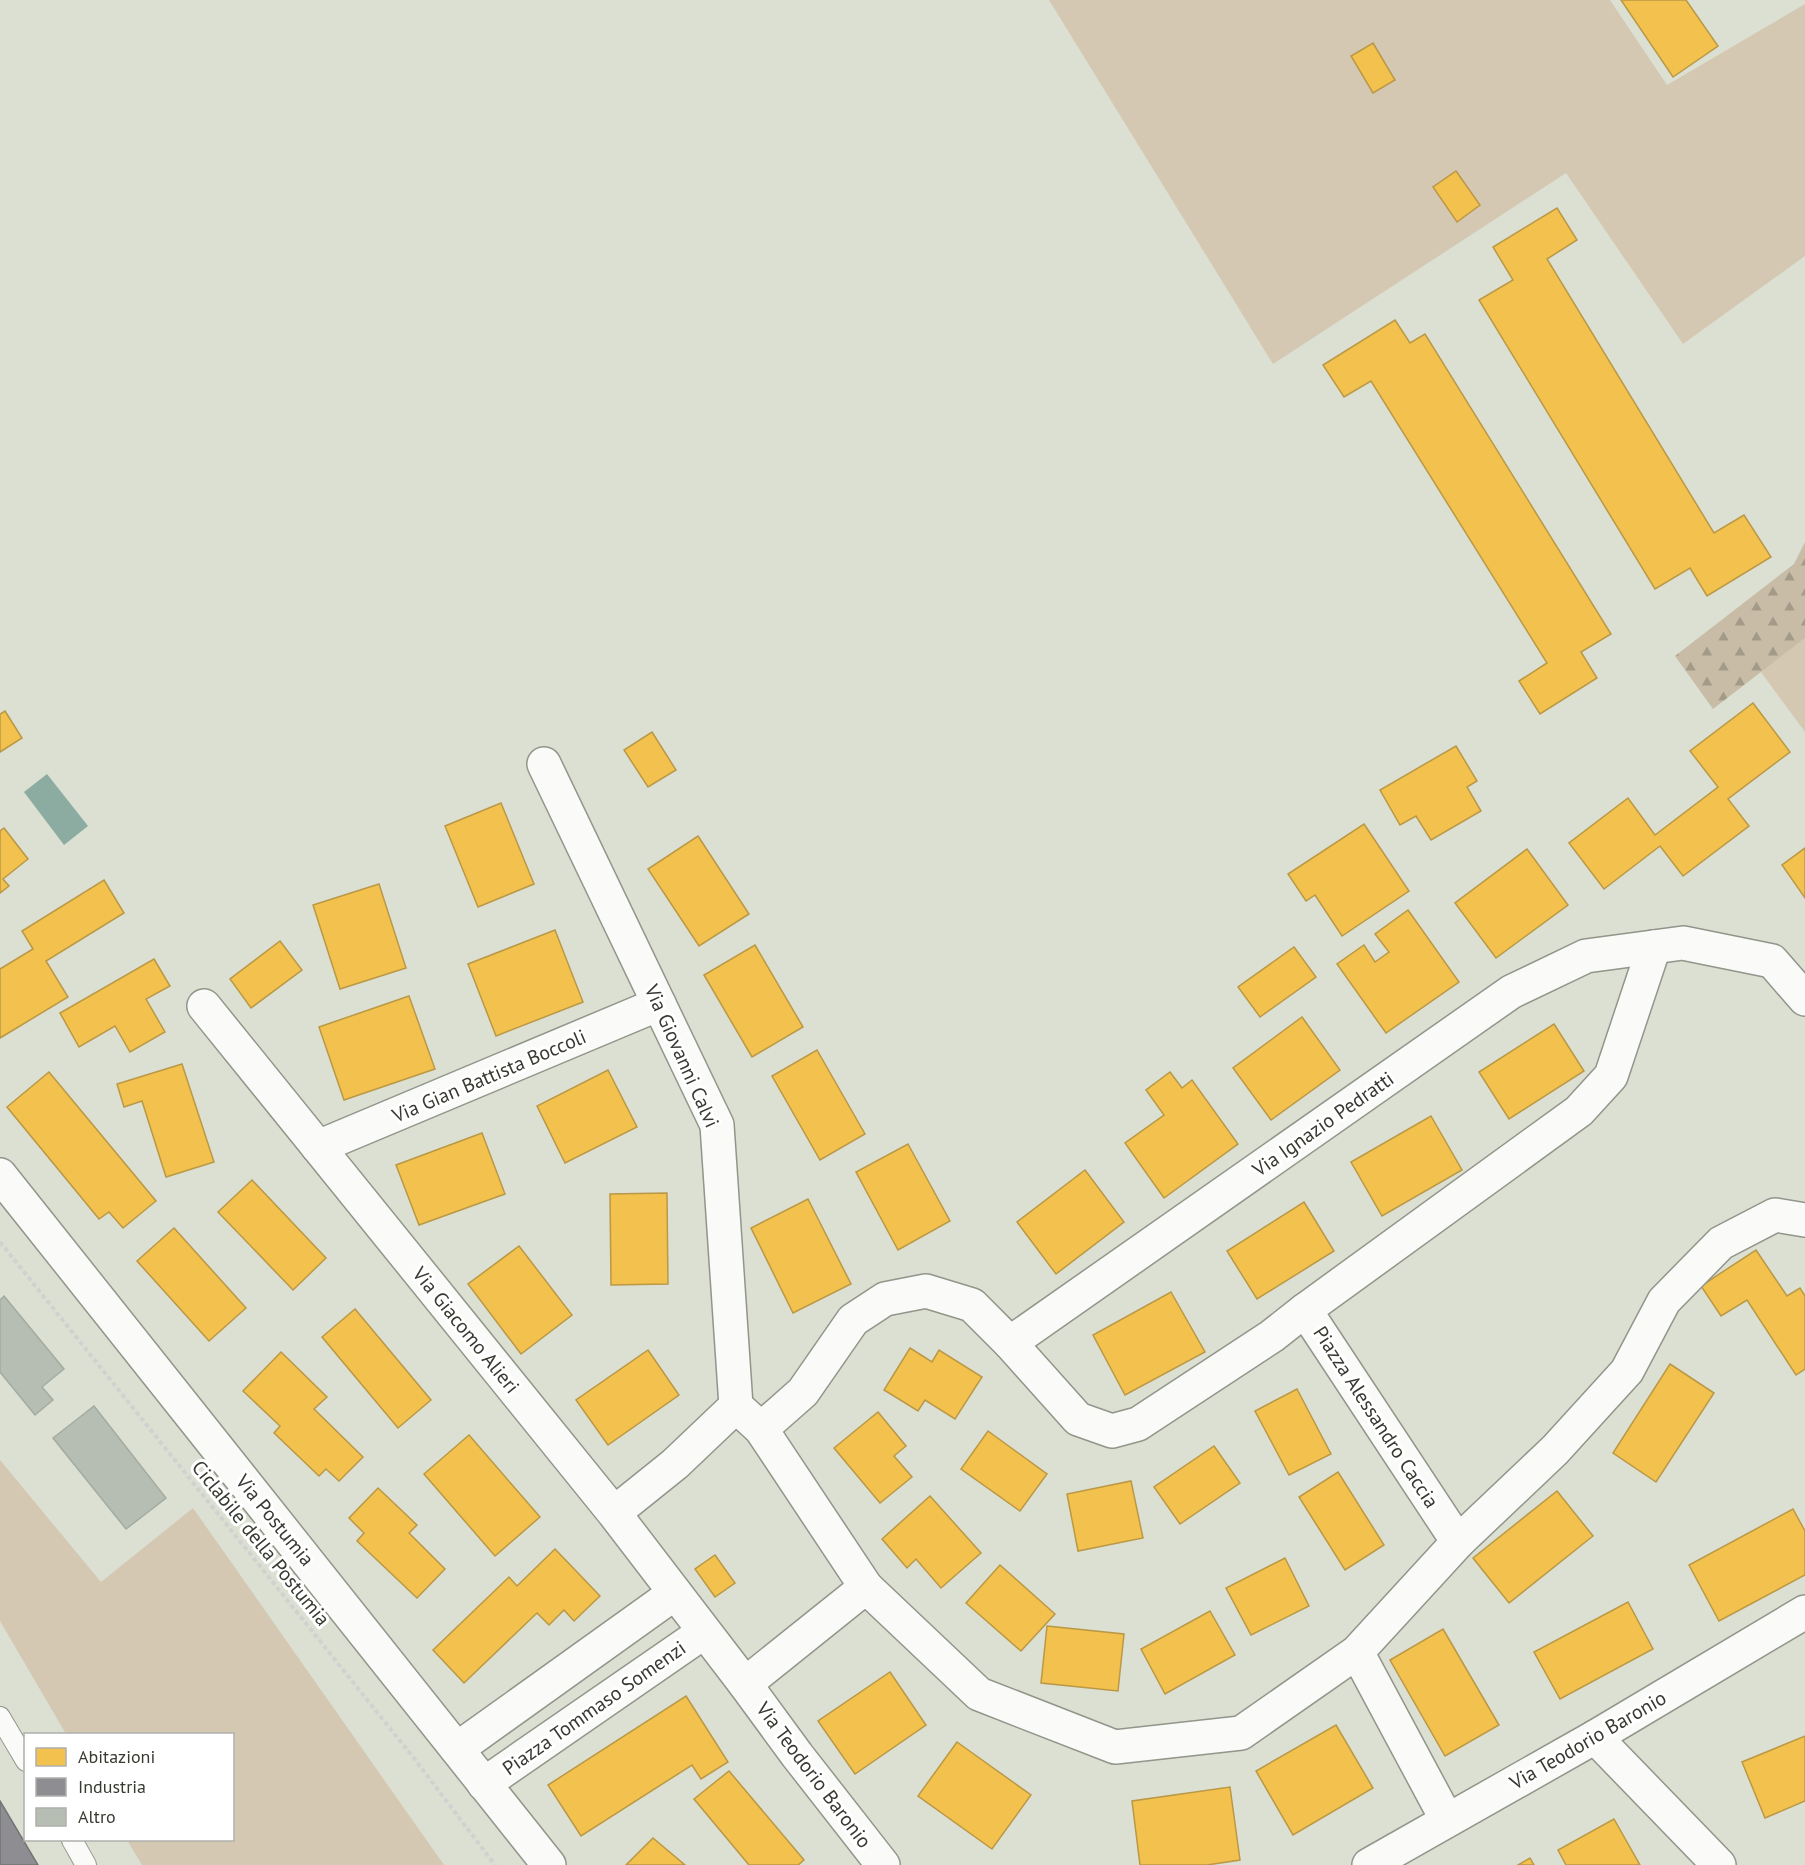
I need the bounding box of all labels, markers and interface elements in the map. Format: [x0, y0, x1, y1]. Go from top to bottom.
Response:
street label: Via Giovanni Calvi [638, 979, 725, 1132]
street label: Via Gian Battista Boccoli [387, 1023, 590, 1129]
street label: Via Ignazio Pedratti [1246, 1066, 1399, 1183]
street label: Via Giacomo Alieri [406, 1261, 525, 1399]
street label: Piazza Alessandro Caccia [1307, 1321, 1445, 1513]
street label: Ciclabile della Postumia [186, 1455, 336, 1631]
street label: Via Postumia [229, 1468, 320, 1571]
street label: Piazza Tommaso Somenzi [497, 1635, 691, 1781]
street label: Via Teodorio Baronio [1504, 1685, 1671, 1796]
street label: Via Teodorio Baronio [750, 1696, 877, 1853]
legend [24, 1733, 234, 1841]
text: Abitazioni [78, 1745, 155, 1768]
text: Industria [78, 1775, 146, 1798]
text: Altro [78, 1805, 116, 1828]

